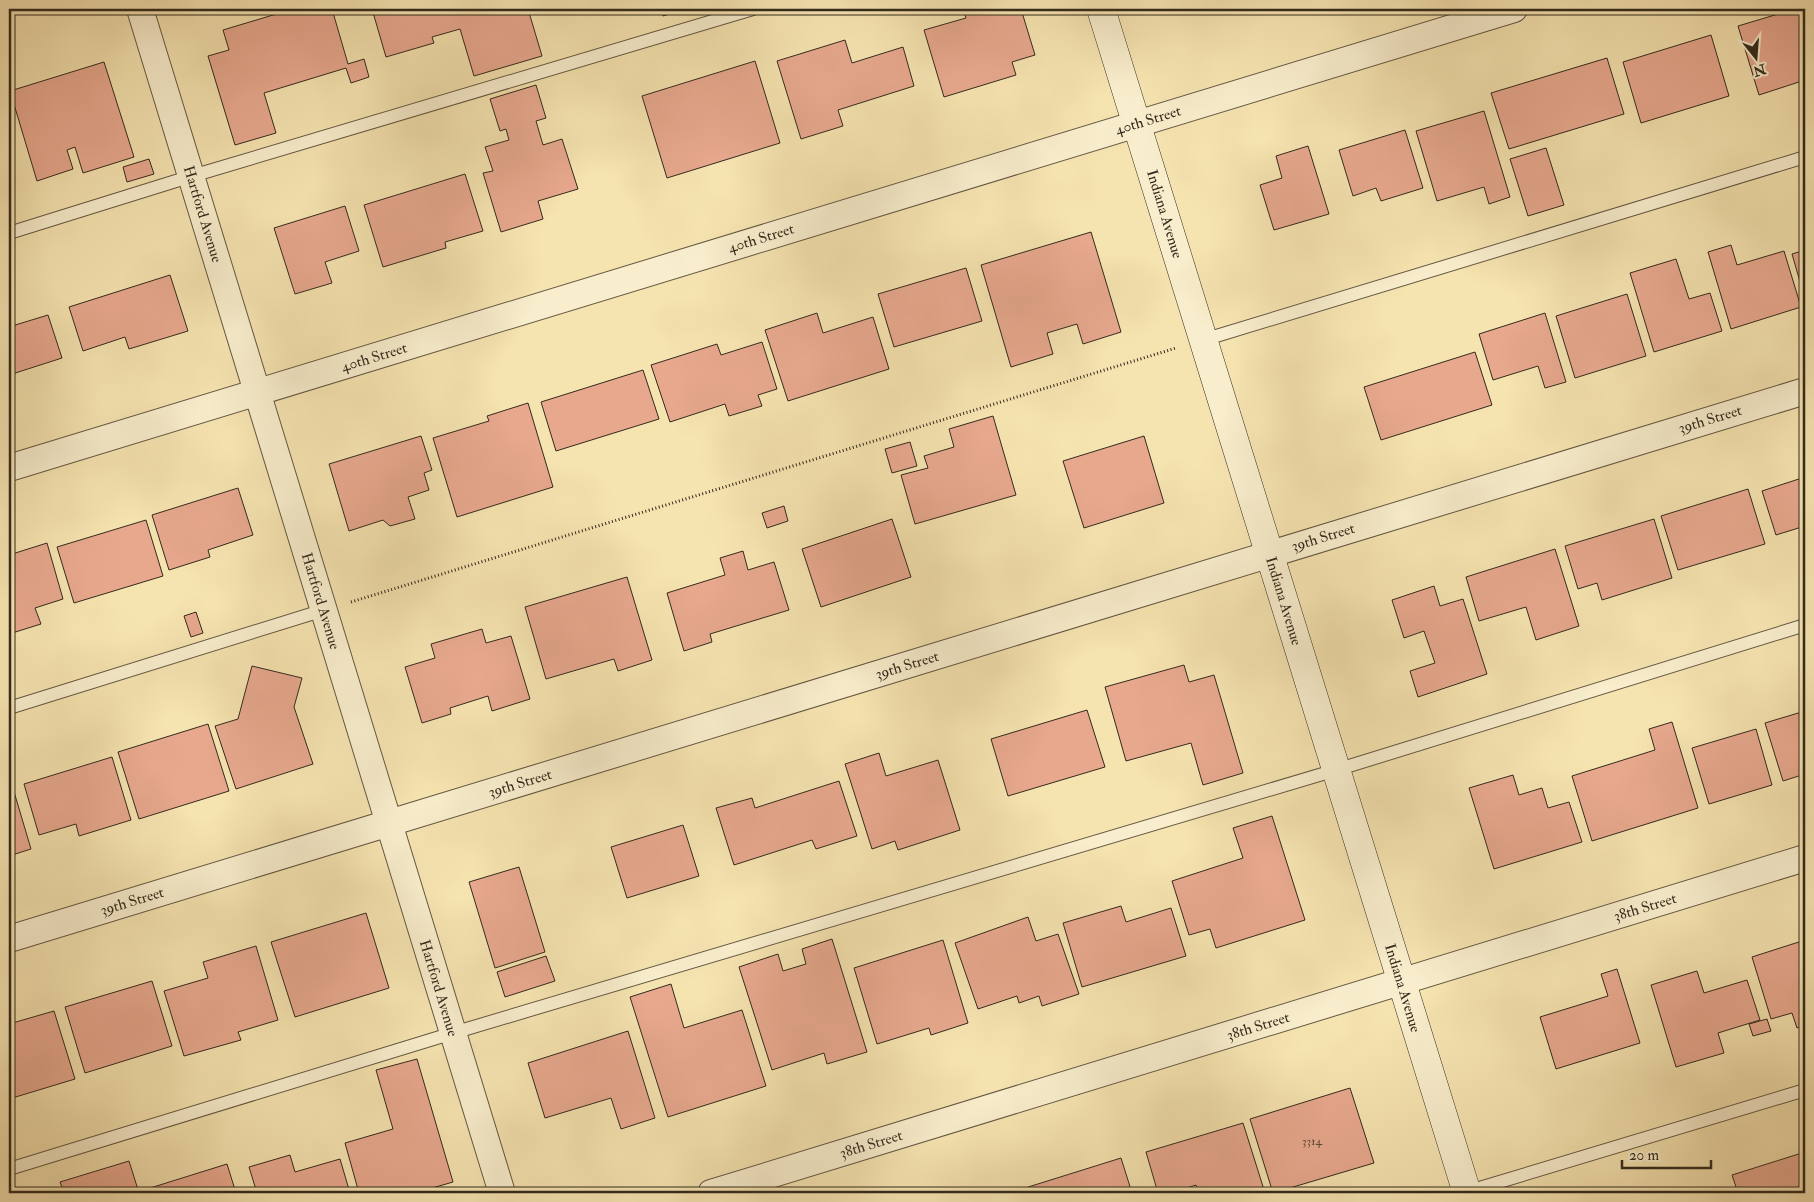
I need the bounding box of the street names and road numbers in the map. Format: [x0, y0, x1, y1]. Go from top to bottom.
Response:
street label: 40th Street [1113, 101, 1183, 139]
street label: Hartford Avenue [179, 163, 226, 265]
street label: Indiana Avenue [1142, 167, 1187, 261]
street label: 40th Street [726, 219, 796, 257]
street label: 40th Street [339, 338, 409, 376]
street label: 39th Street [1676, 401, 1744, 438]
street label: 39th Street [1289, 519, 1357, 556]
street label: Hartford Avenue [297, 550, 344, 652]
street label: Indiana Avenue [1261, 554, 1306, 648]
street label: 39th Street [873, 647, 941, 684]
street label: 39th Street [486, 765, 554, 802]
street label: 39th Street [98, 883, 166, 920]
street label: 38th Street [1611, 889, 1679, 926]
street label: Hartford Avenue [415, 937, 462, 1039]
street label: Indiana Avenue [1380, 941, 1425, 1035]
street label: 38th Street [1224, 1008, 1292, 1045]
street label: 38th Street [837, 1126, 905, 1163]

